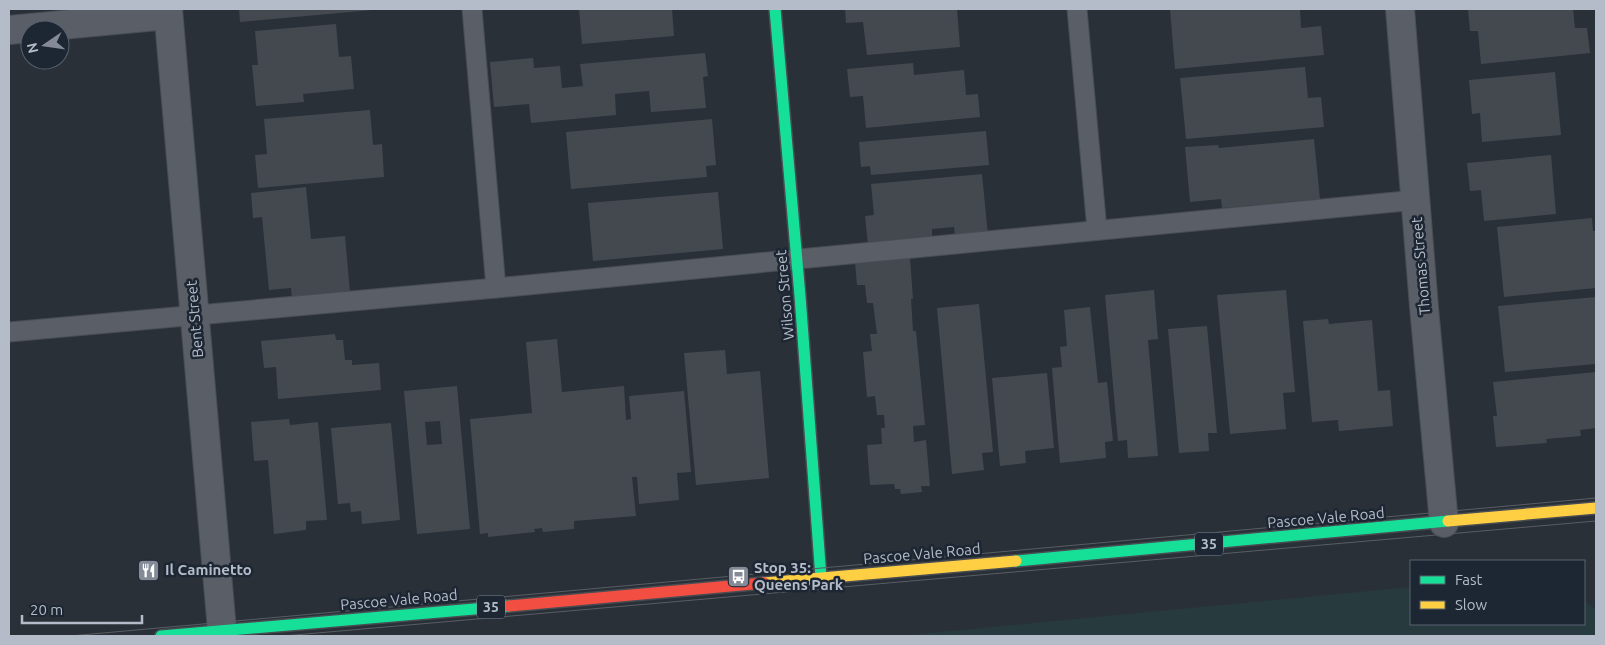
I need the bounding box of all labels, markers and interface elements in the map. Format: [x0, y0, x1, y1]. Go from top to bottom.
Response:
north arrow [20, 20, 70, 70]
text: N [23, 41, 41, 55]
street label: Thomas Street [1408, 216, 1433, 316]
street label: Wilson Street [772, 249, 797, 341]
street label: Bent Street [183, 280, 206, 358]
street label: Pascoe Vale Road [1267, 504, 1385, 531]
road number: 35 [1195, 532, 1223, 556]
street label: Pascoe Vale Road [863, 540, 981, 567]
restaurant icon: Il Caminetto [137, 558, 161, 582]
place label: Stop 35: Queens Park [754, 559, 844, 593]
legend [1410, 560, 1585, 625]
place label: Il Caminetto [165, 561, 252, 578]
bus stop icon: Stop 35: Queens Park [726, 565, 750, 589]
text: Fast [1455, 571, 1483, 588]
street label: Pascoe Vale Road [340, 586, 458, 613]
scale bar [22, 592, 142, 624]
road number: 35 [477, 596, 505, 618]
text: Slow [1455, 596, 1488, 613]
text: 20 m [30, 601, 63, 618]

